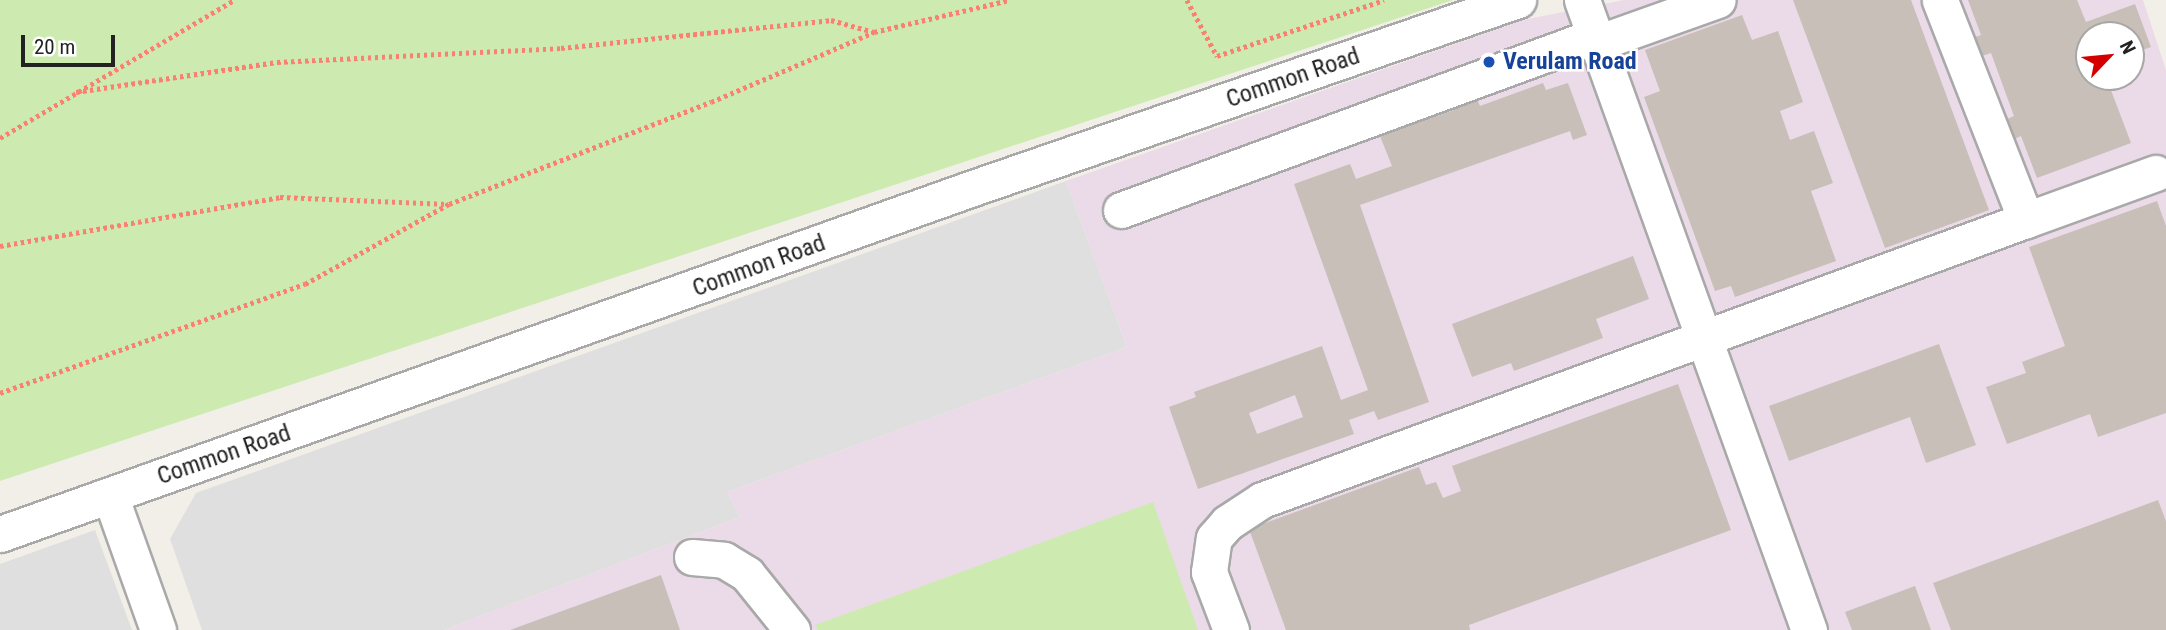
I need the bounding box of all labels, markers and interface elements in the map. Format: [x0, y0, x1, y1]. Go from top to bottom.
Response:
scale bar [24, 21, 119, 65]
north arrow [2075, 21, 2145, 91]
text: 20 m [34, 35, 75, 59]
text: N [2115, 37, 2140, 58]
street label: Common Road [1223, 42, 1363, 114]
place label: Verulam Road [1503, 48, 1637, 76]
marker: Verulam Road [1481, 54, 1497, 70]
street label: Common Road [689, 229, 829, 303]
street label: Common Road [154, 419, 294, 491]

